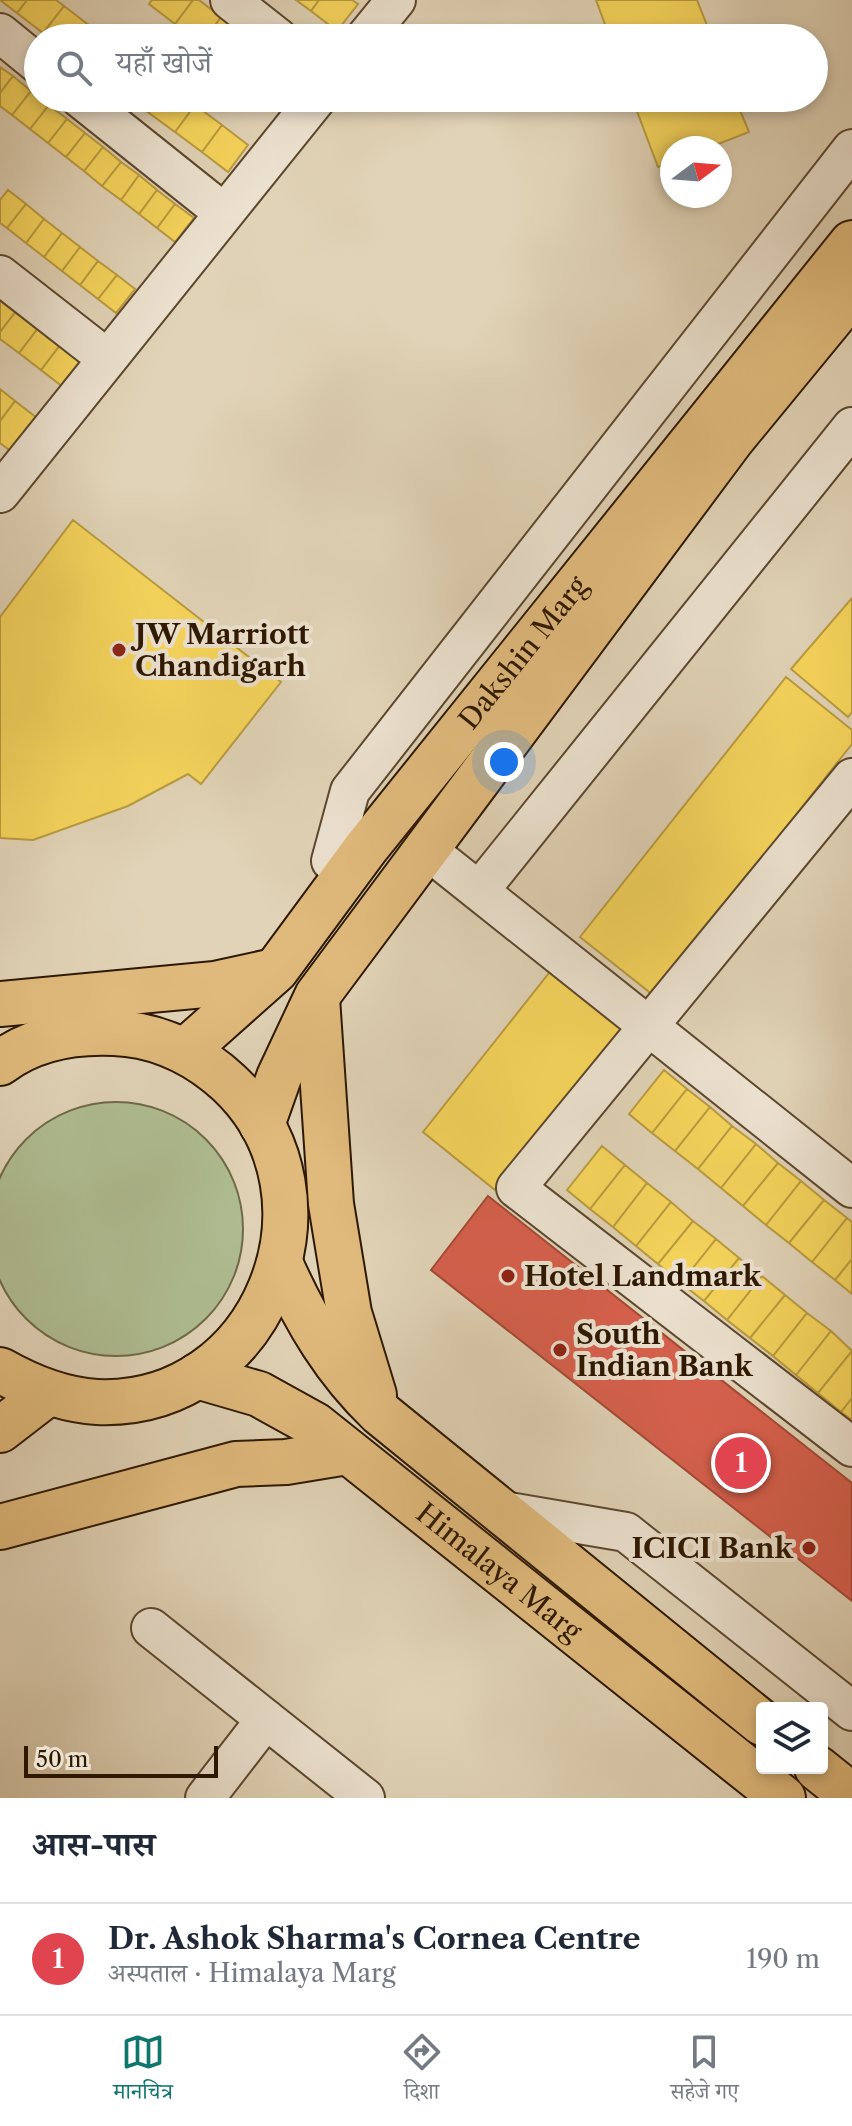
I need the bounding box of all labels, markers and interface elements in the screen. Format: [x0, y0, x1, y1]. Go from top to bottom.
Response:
search box [24, 24, 828, 112]
text: यहाँ खोजें [116, 44, 212, 81]
icon: search [52, 46, 96, 90]
north arrow [660, 136, 732, 208]
street label: Dakshin Marg [451, 569, 595, 736]
place label: JW Marriott Chandigarh [130, 617, 310, 683]
marker: JW Marriott Chandigarh [110, 641, 128, 659]
your location [484, 742, 524, 782]
place label: Hotel Landmark [524, 1259, 762, 1293]
marker: Hotel Landmark [499, 1267, 517, 1285]
place label: South Indian Bank [576, 1317, 753, 1383]
marker: South Indian Bank [551, 1341, 569, 1359]
pin: 1 [715, 1433, 767, 1493]
street label: Himalaya Marg [410, 1496, 589, 1648]
place label: ICICI Bank [632, 1531, 794, 1565]
marker: ICICI Bank [800, 1539, 818, 1557]
map controls [756, 1702, 828, 1774]
button: layers [756, 1702, 828, 1774]
scale bar [24, 1742, 218, 1778]
text: 50 m [36, 1746, 88, 1773]
text: आस-पास [32, 1823, 155, 1865]
text: Dr. Ashok Sharma's Cornea Centre [108, 1920, 640, 1957]
text: 1 [52, 1943, 64, 1975]
text: 190 m [746, 1943, 820, 1975]
text: अस्पताल · Himalaya Marg [108, 1957, 396, 1989]
tab: मानचित्र [113, 2030, 173, 2113]
tab: दिशा [400, 2030, 444, 2113]
tab: सहेजे गए [670, 2030, 739, 2113]

